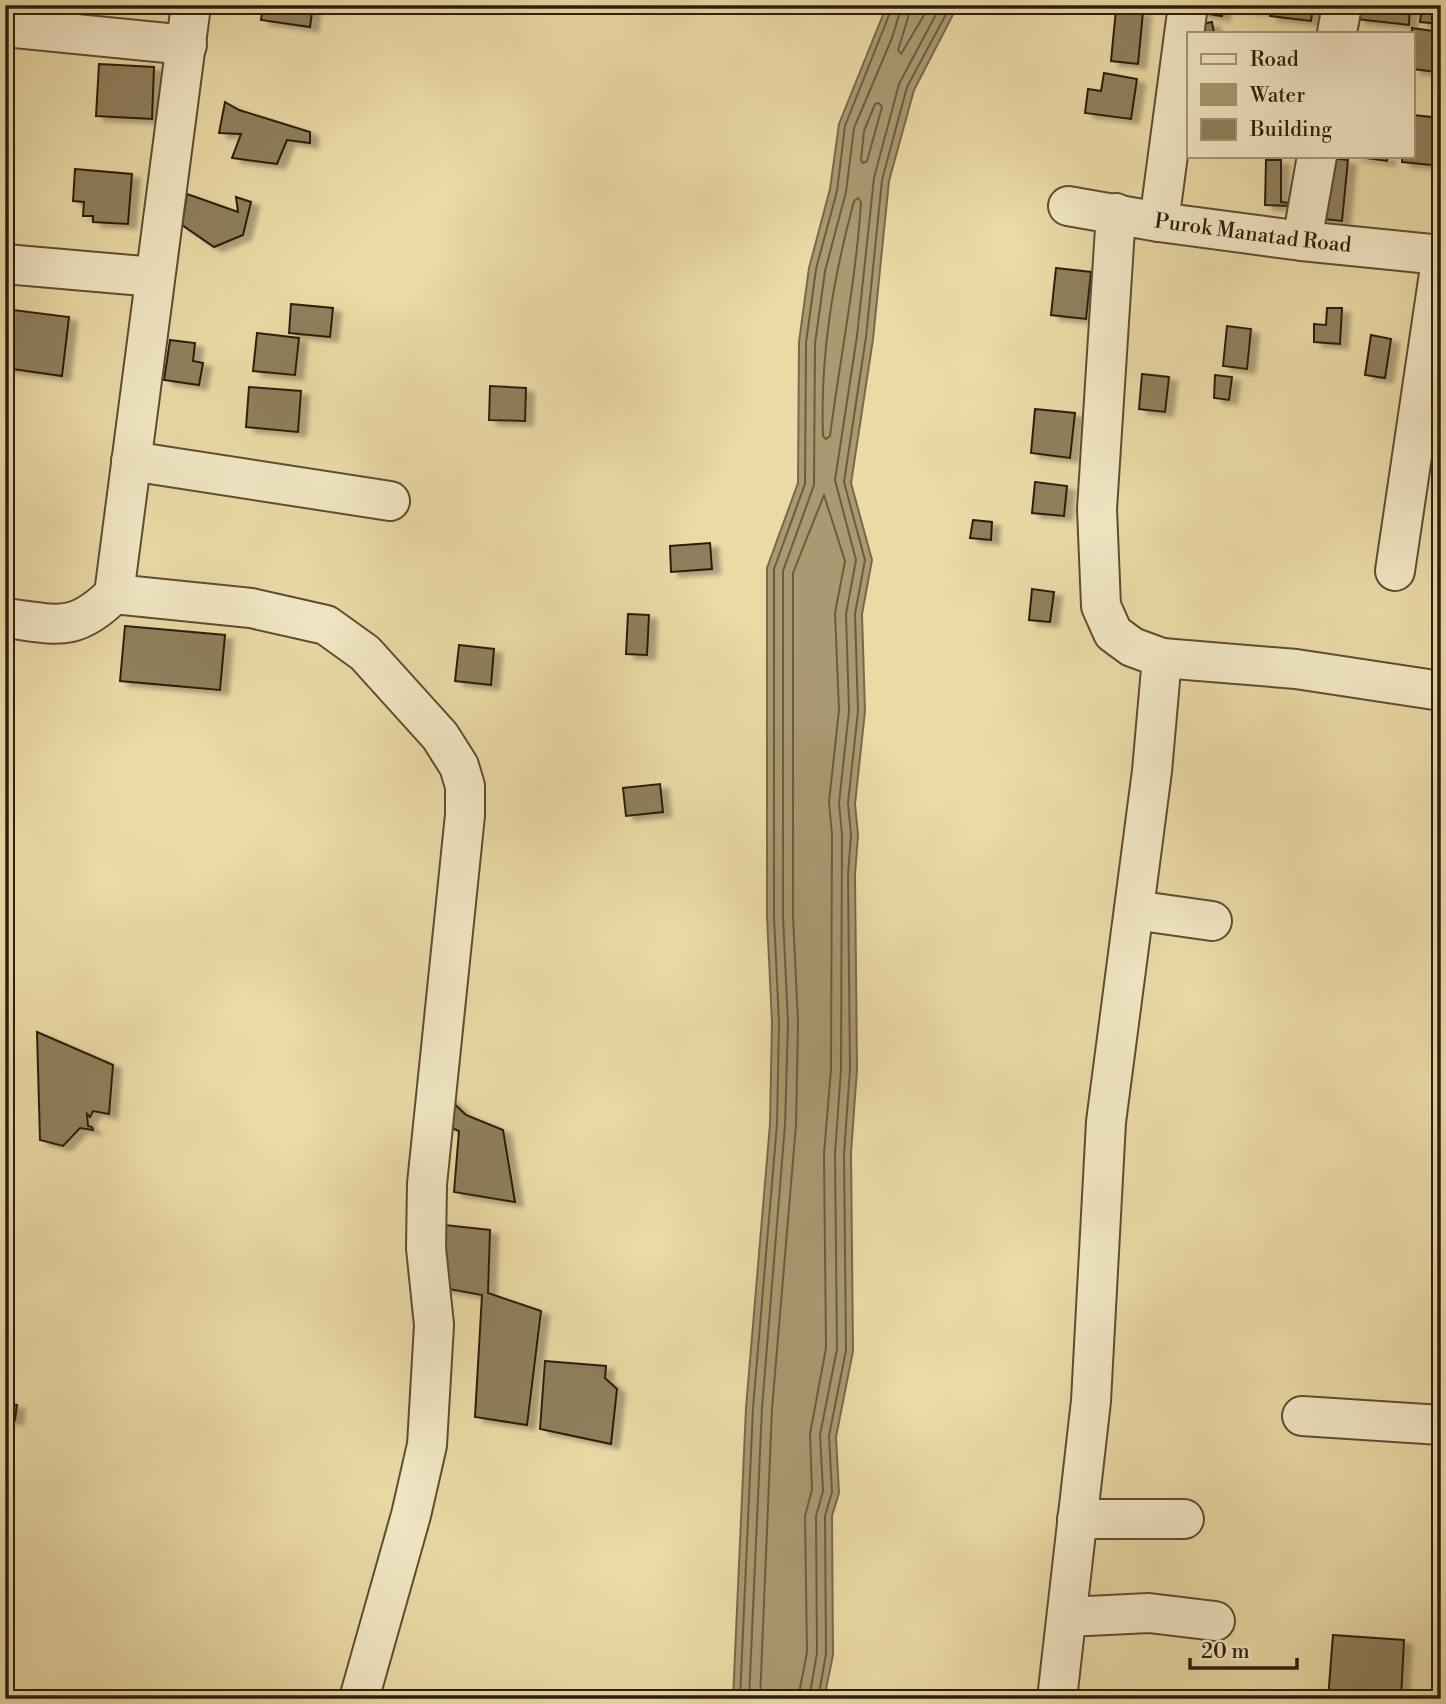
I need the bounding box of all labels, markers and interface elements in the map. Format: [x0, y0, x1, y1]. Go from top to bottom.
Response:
legend [1187, 32, 1414, 158]
text: Road [1250, 47, 1299, 73]
text: Water [1249, 83, 1305, 109]
text: Building [1249, 117, 1332, 143]
street label: Purok Manatad Road [1153, 209, 1353, 259]
scale bar [1190, 1627, 1297, 1671]
text: 20 m [1201, 1639, 1250, 1665]

